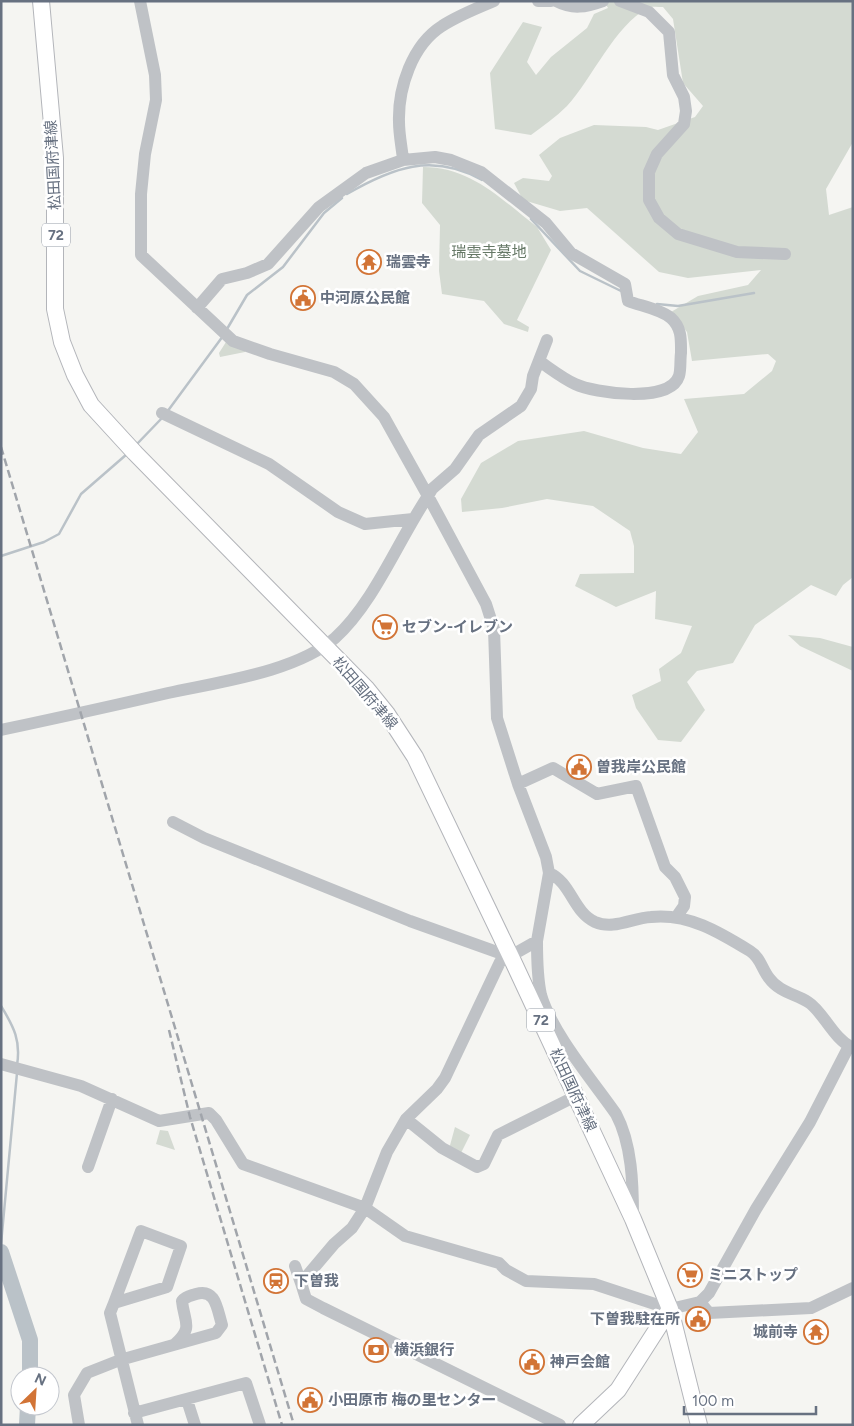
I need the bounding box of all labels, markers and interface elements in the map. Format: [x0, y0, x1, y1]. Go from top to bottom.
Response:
street label: 松田国府津線 [42, 120, 64, 210]
road number: 72 [42, 224, 70, 246]
park label: 瑞雲寺墓地 [451, 243, 527, 261]
temple icon: 瑞雲寺 [356, 249, 382, 275]
place label: 瑞雲寺 [386, 253, 431, 271]
public building icon: 中河原公民館 [290, 285, 316, 311]
place label: 中河原公民館 [320, 289, 410, 307]
supermarket icon: セブン-イレブン [372, 614, 398, 640]
place label: セブン-イレブン [402, 618, 513, 636]
street label: 松田国府津線 [329, 653, 401, 733]
public building icon: 曽我岸公民館 [566, 754, 592, 780]
place label: 曽我岸公民館 [596, 758, 686, 776]
road number: 72 [527, 1008, 555, 1032]
street label: 松田国府津線 [546, 1045, 600, 1135]
supermarket icon: ミニストップ [677, 1262, 703, 1288]
place label: ミニストップ [708, 1266, 798, 1284]
station icon: 下曽我 [263, 1268, 289, 1294]
place label: 下曽我 [294, 1272, 339, 1290]
public building icon: 下曽我駐在所 [685, 1306, 711, 1332]
place label: 下曽我駐在所 [590, 1310, 680, 1328]
temple icon: 城前寺 [803, 1319, 829, 1345]
place label: 城前寺 [753, 1323, 798, 1341]
bank icon: 横浜銀行 [363, 1337, 389, 1363]
place label: 横浜銀行 [394, 1341, 454, 1359]
public building icon: 神戸会館 [519, 1349, 545, 1375]
place label: 神戸会館 [549, 1353, 610, 1371]
north arrow [10, 1366, 60, 1416]
text: N [32, 1370, 49, 1390]
scale bar [684, 1384, 816, 1416]
public building icon: 小田原市 梅の里センター [297, 1387, 323, 1413]
place label: 小田原市 梅の里センター [328, 1391, 497, 1409]
text: 100 m [692, 1392, 734, 1410]

